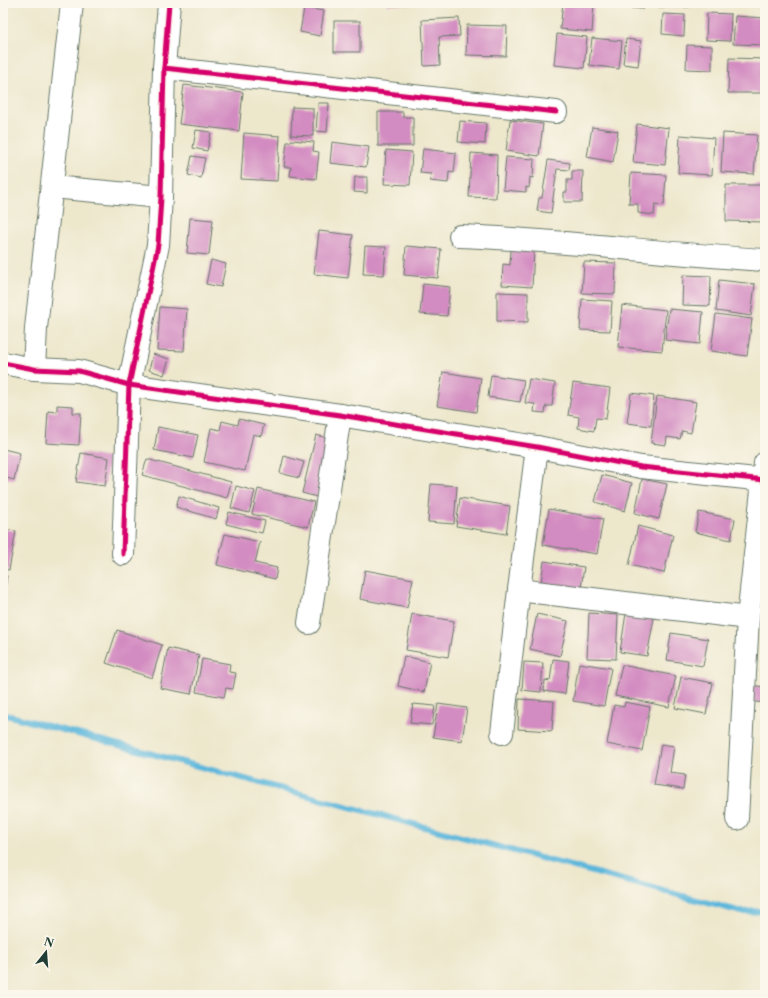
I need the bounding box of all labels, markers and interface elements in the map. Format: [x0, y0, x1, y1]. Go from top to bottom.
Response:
north arrow [26, 932, 66, 972]
text: N [42, 934, 56, 951]

